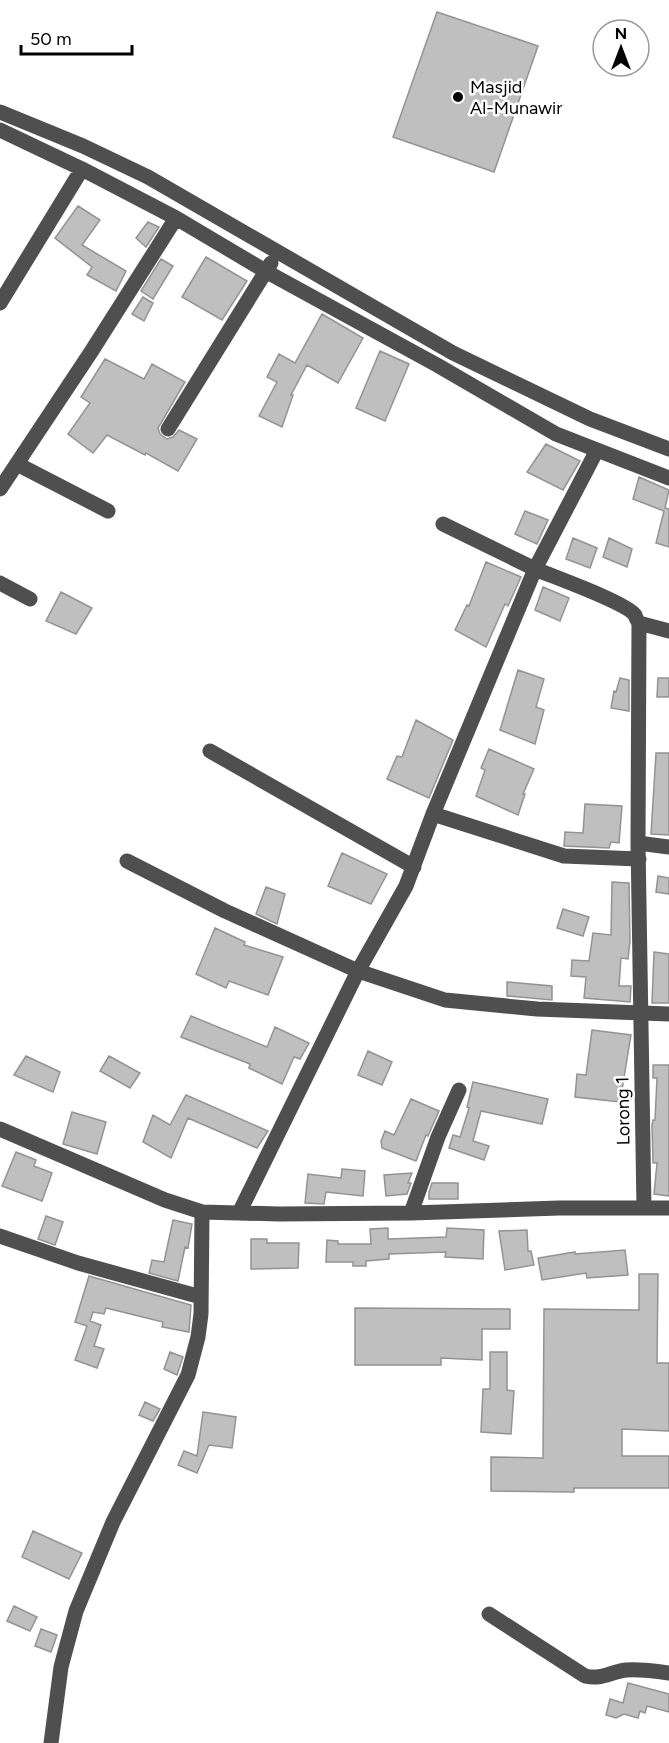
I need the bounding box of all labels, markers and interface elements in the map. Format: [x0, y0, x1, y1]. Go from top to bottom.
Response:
scale bar [21, 18, 132, 56]
north arrow [591, 18, 651, 78]
text: N [615, 24, 627, 43]
text: 50 m [30, 28, 72, 50]
place label: Masjid Al-Munawir [470, 76, 562, 119]
marker: Masjid Al-Munawir [451, 90, 465, 104]
street label: Lorong 1 [611, 1076, 635, 1146]

